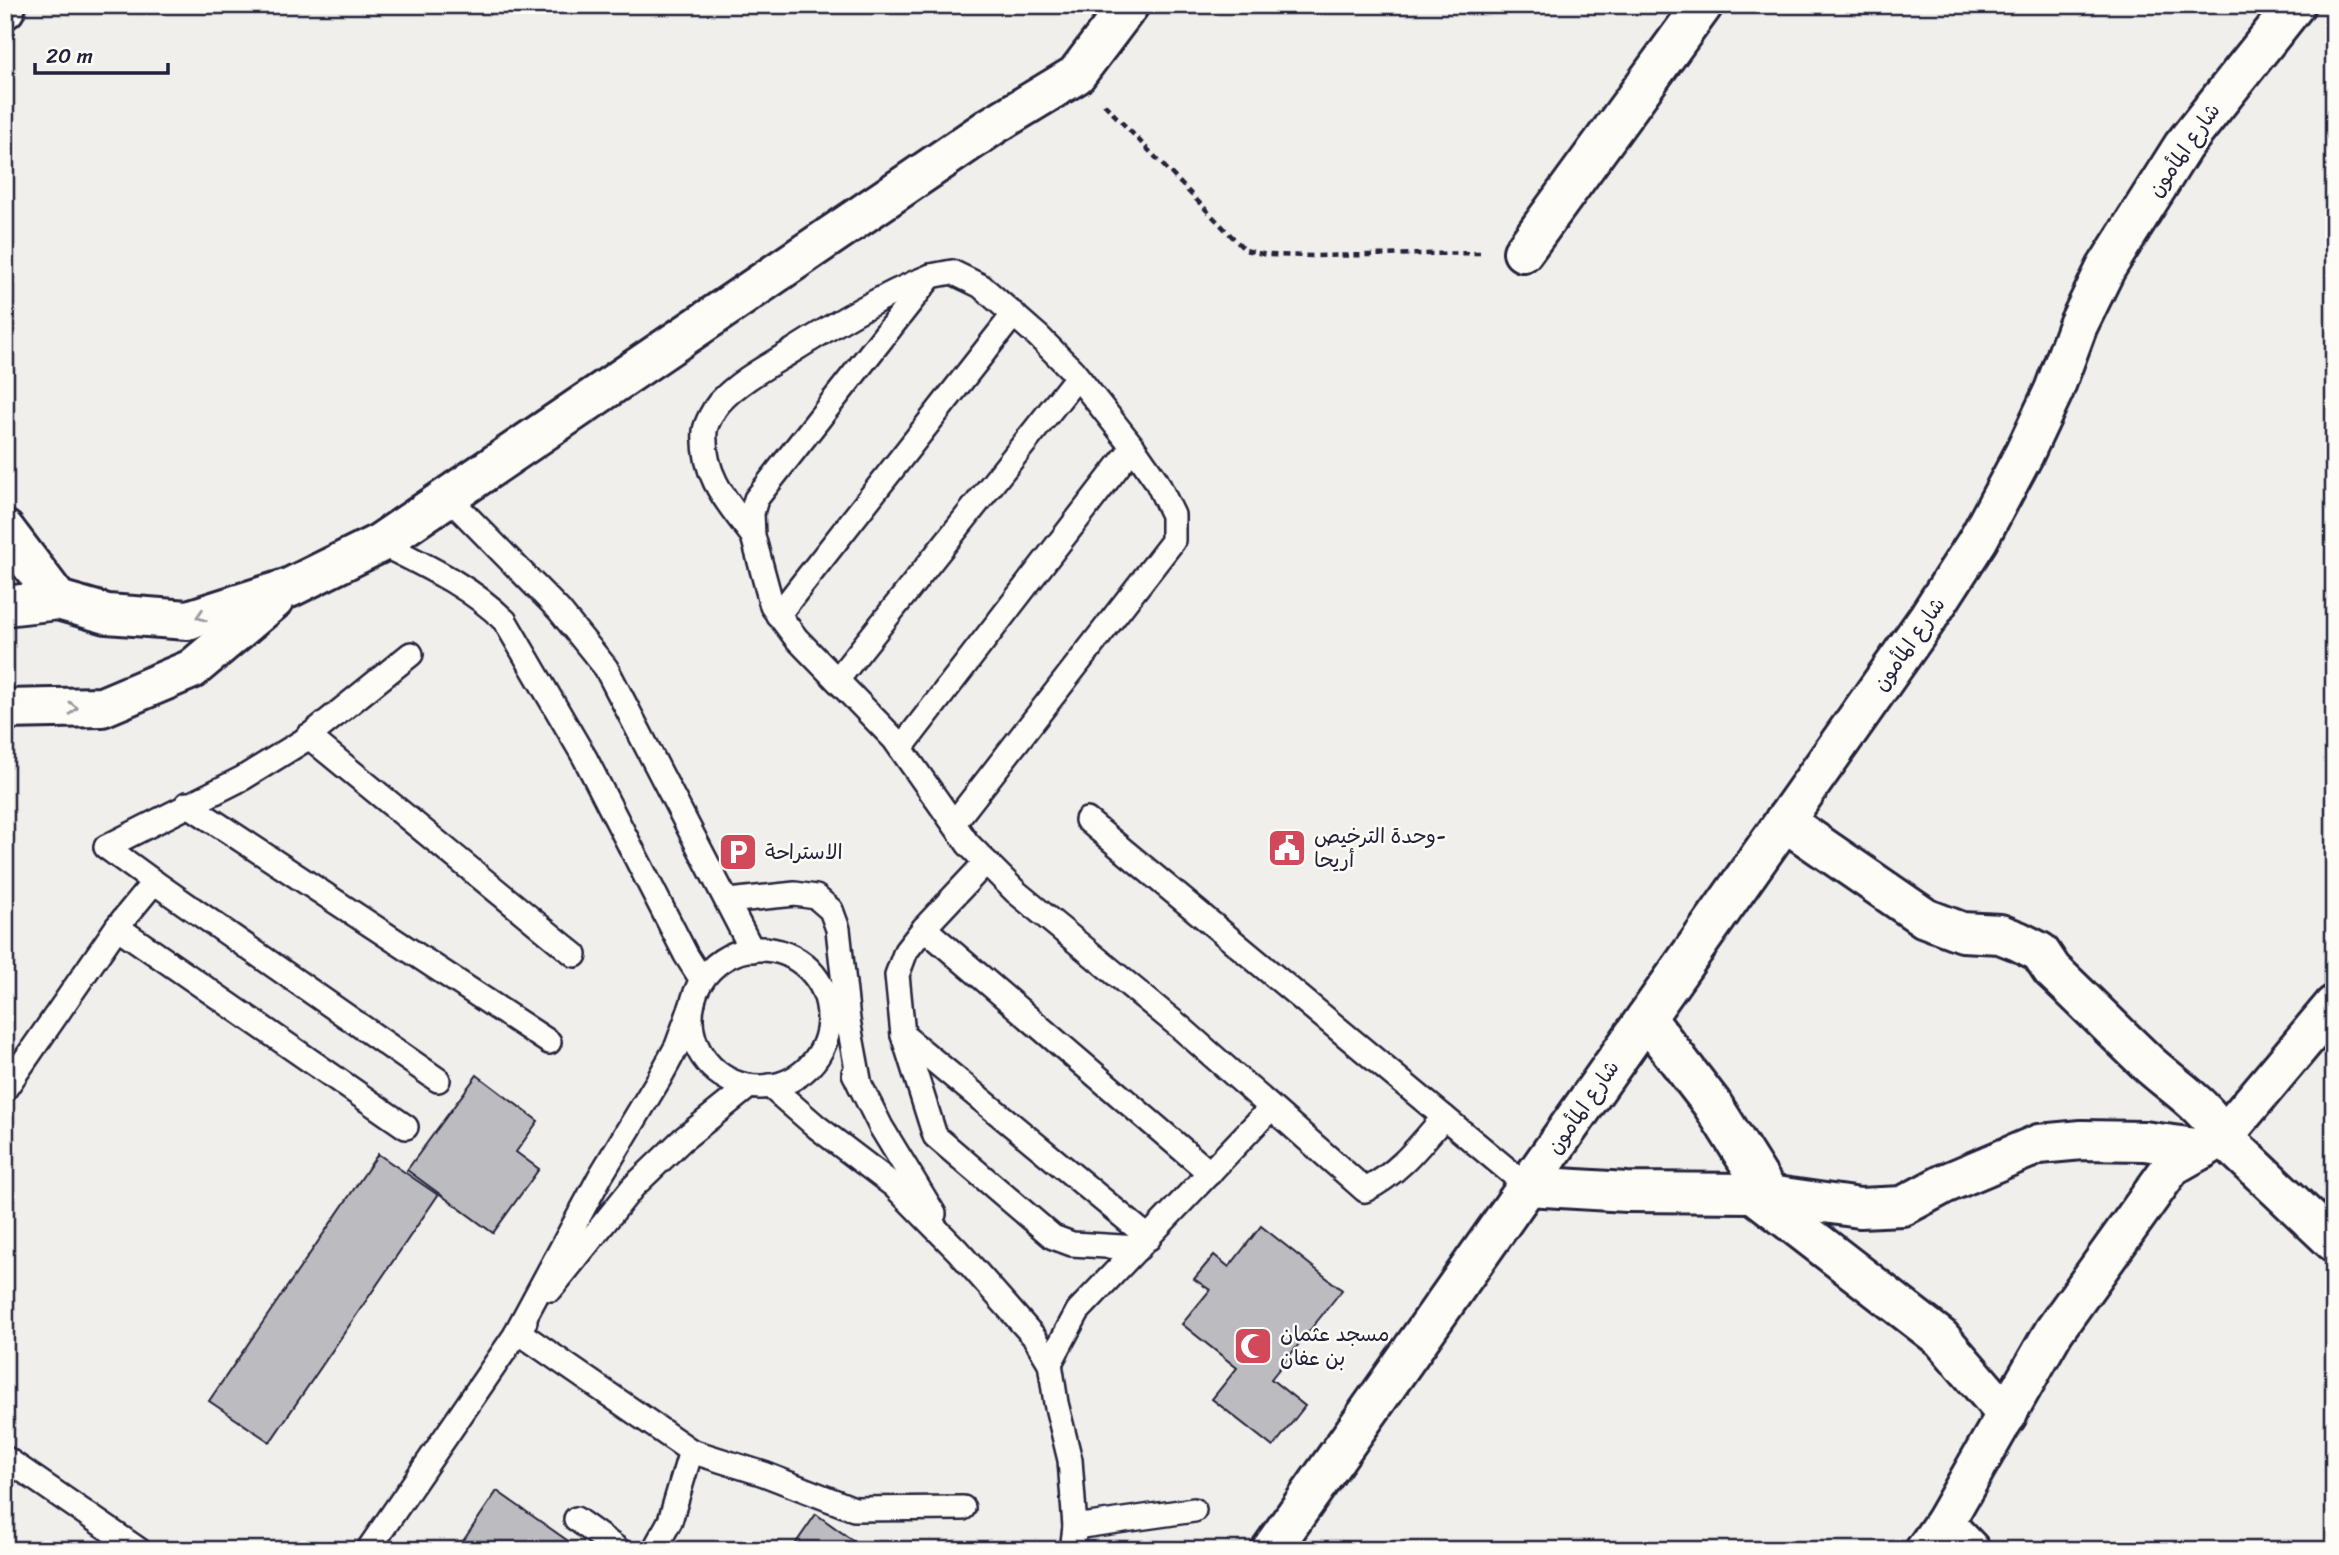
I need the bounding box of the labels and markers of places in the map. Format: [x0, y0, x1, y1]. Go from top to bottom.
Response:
place label: وحدة الترخيص- أريحا [1314, 817, 1446, 879]
public building icon: وحدة الترخيص- أريحا [1266, 827, 1308, 869]
parking icon: الاستراحة [717, 831, 759, 873]
place label: الاستراحة [765, 833, 843, 871]
place label: مسجد عثمان بن عفان [1280, 1315, 1389, 1377]
mosque icon: مسجد عثمان بن عفان [1232, 1325, 1274, 1367]

